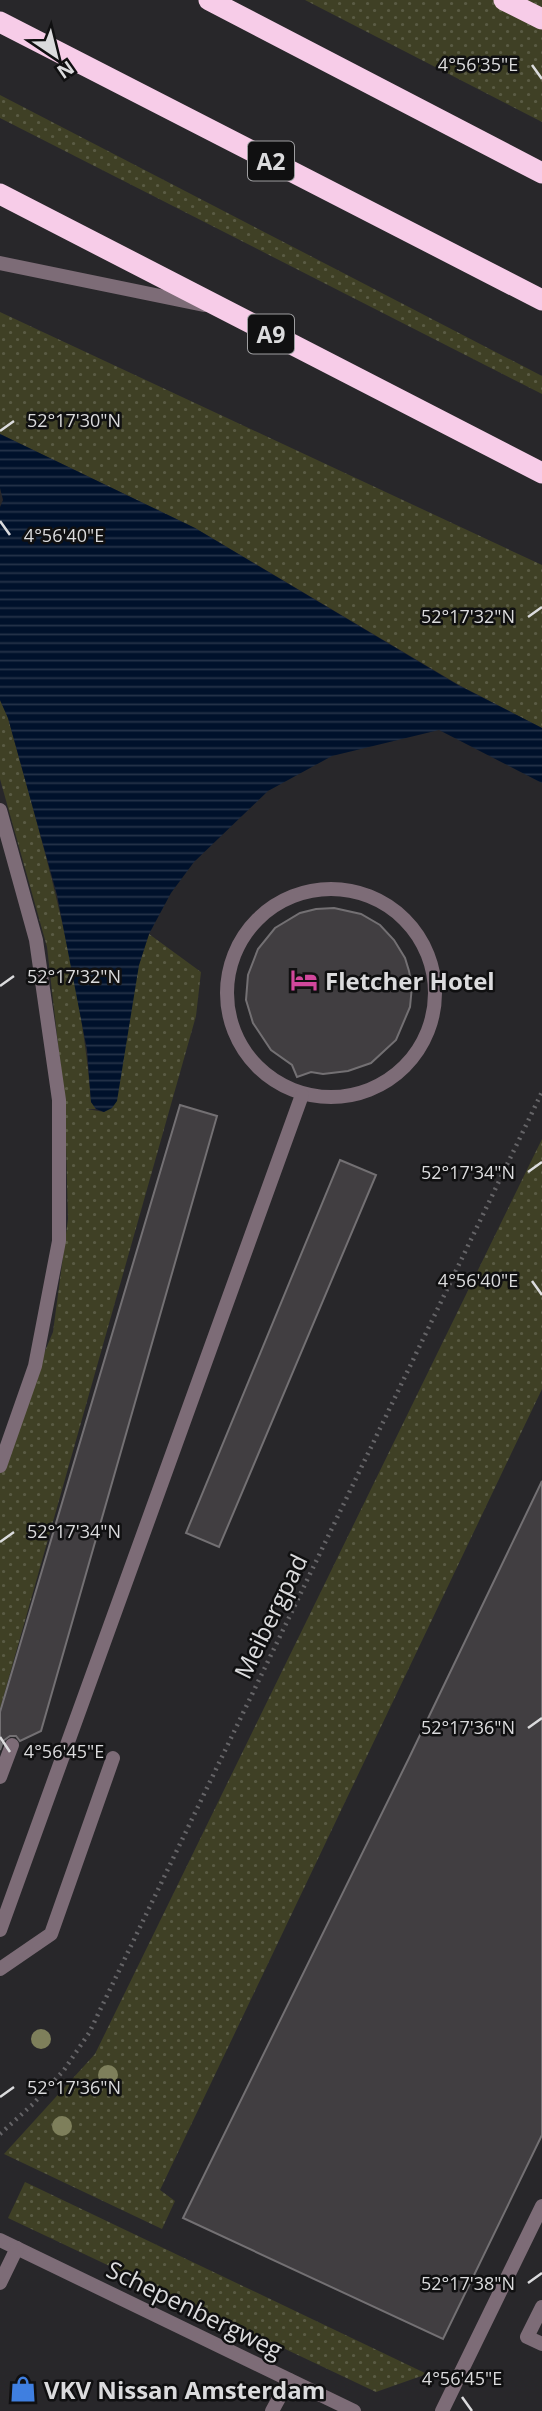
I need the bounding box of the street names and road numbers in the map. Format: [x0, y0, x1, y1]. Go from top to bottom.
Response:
road number: A2 [248, 142, 294, 180]
road number: A9 [248, 314, 294, 354]
street label: Meibergpad [226, 1548, 314, 1684]
street label: Schepenbergweg [102, 2252, 288, 2366]

